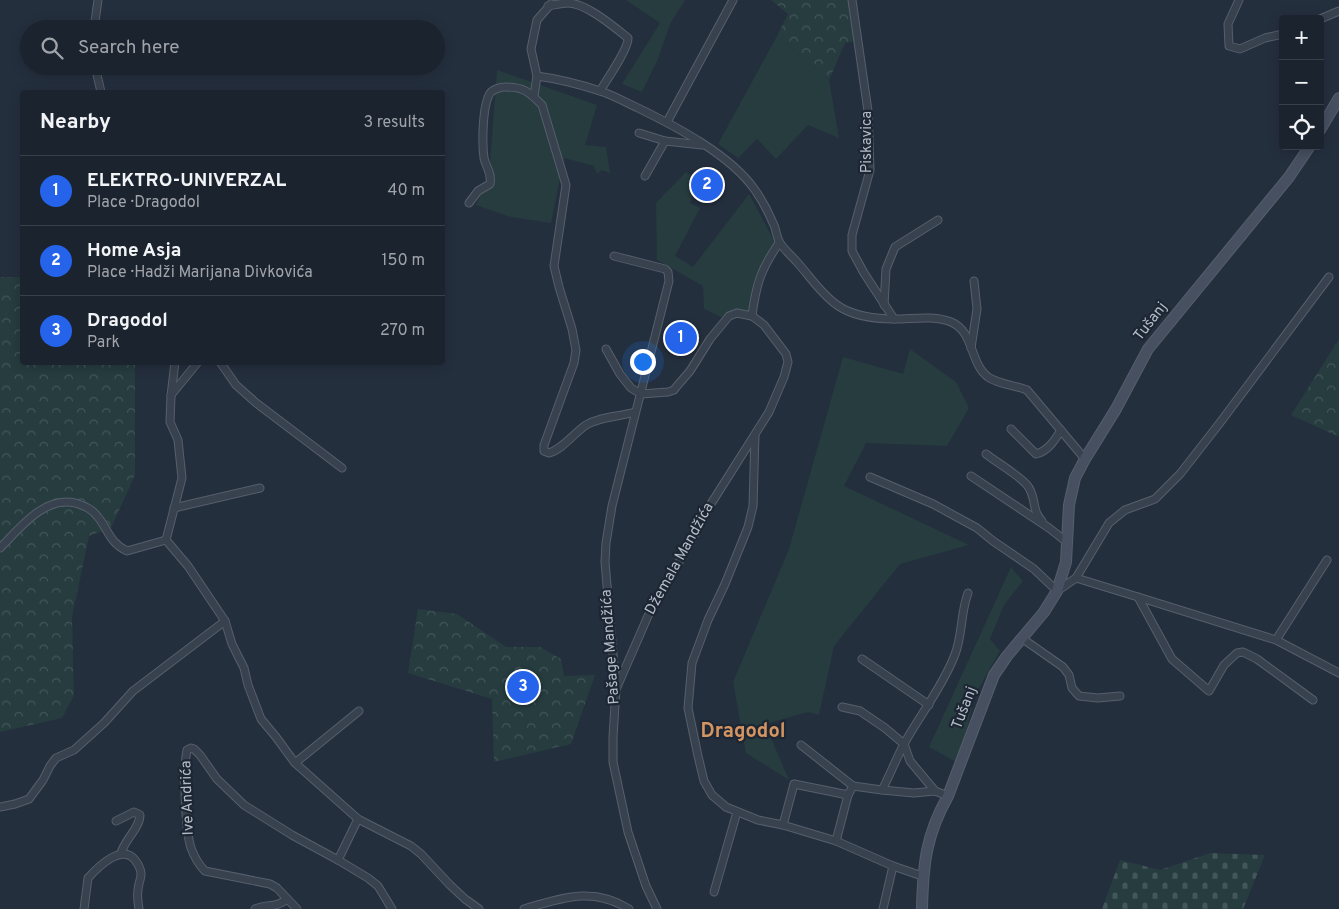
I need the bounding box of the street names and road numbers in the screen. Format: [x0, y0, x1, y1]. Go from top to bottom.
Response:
street label: Piskavica [858, 111, 877, 173]
street label: Tušanj [1130, 299, 1172, 345]
street label: Džemala Mandžića [641, 500, 719, 618]
street label: Pašage Mandžića [597, 589, 625, 705]
street label: Tušanj [948, 684, 982, 732]
street label: Ive Andrića [177, 760, 199, 836]

